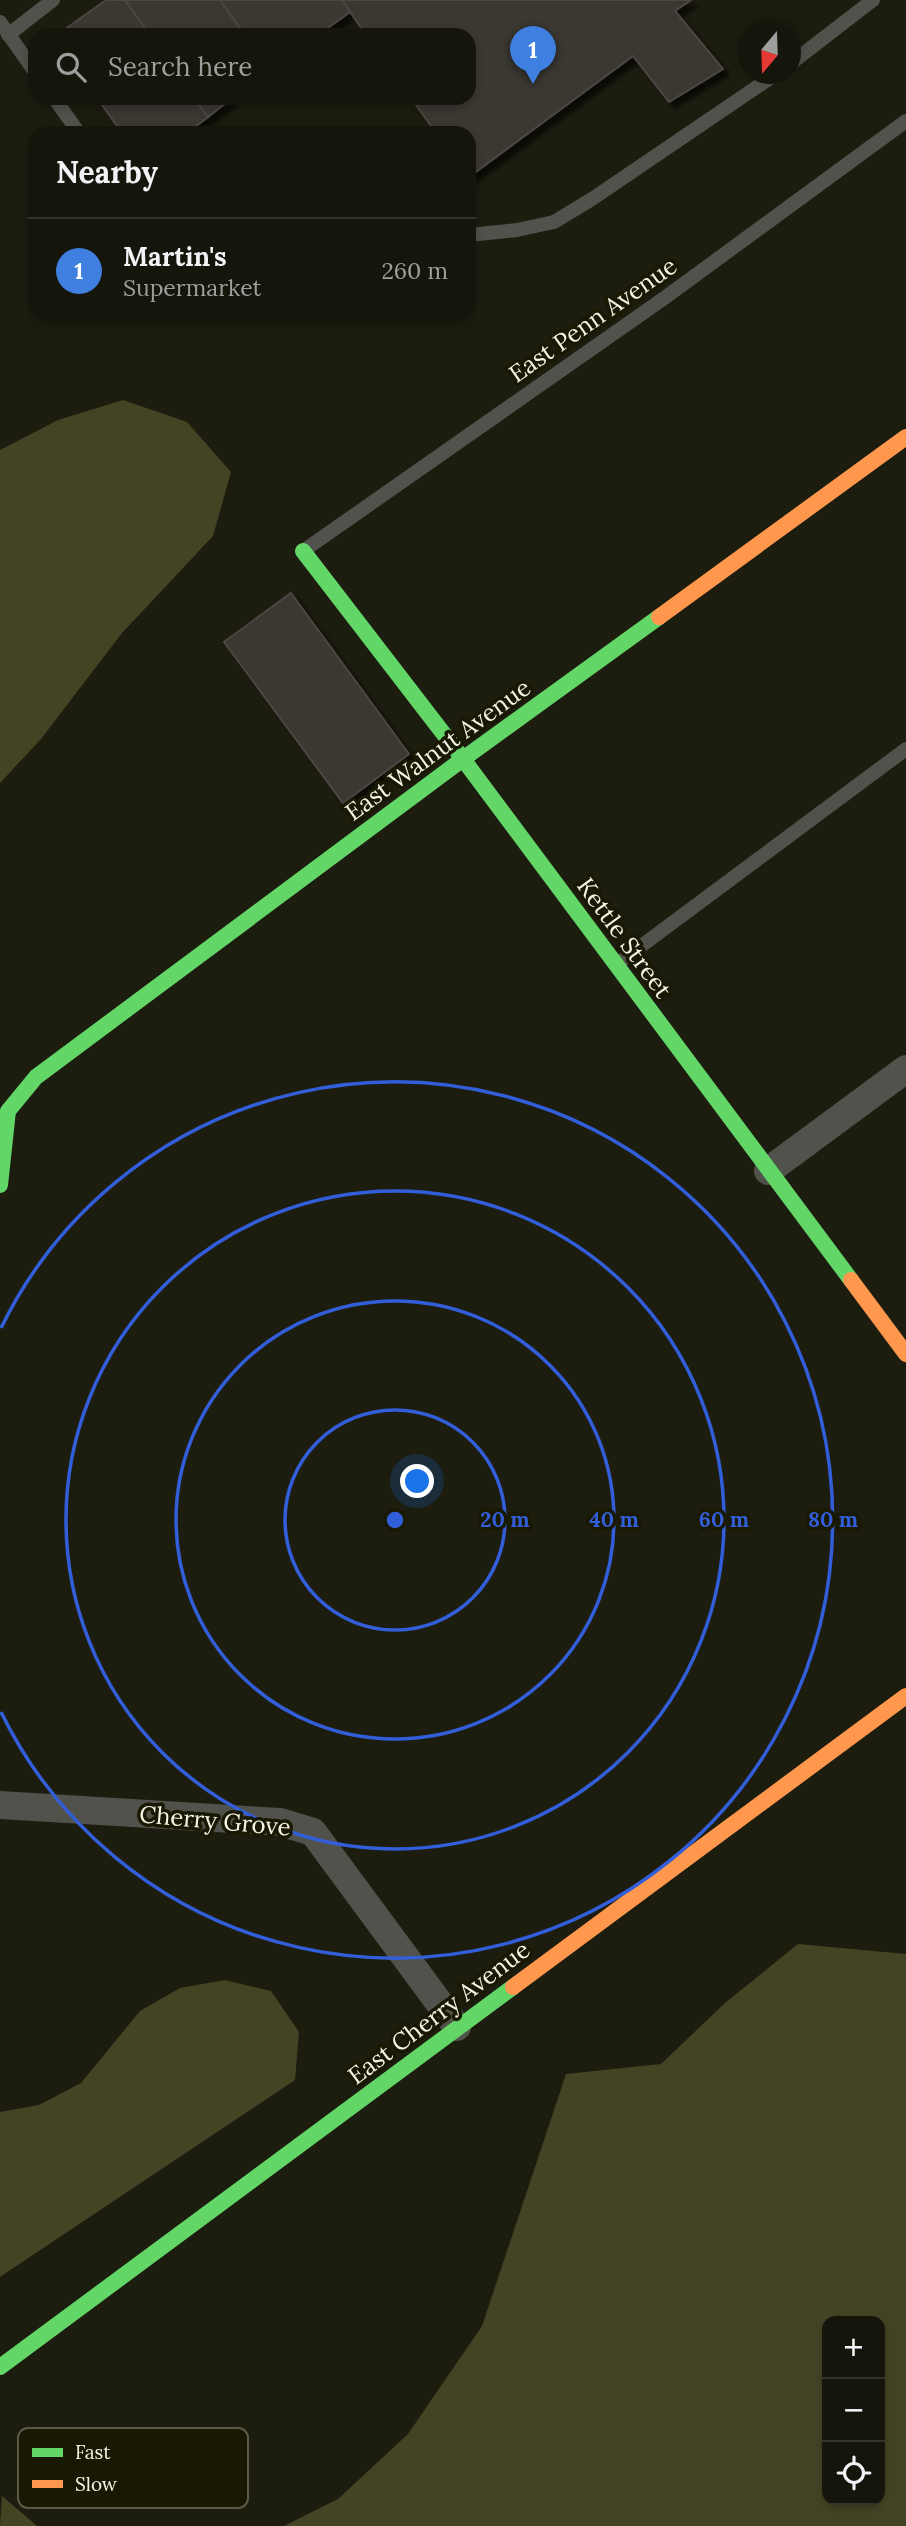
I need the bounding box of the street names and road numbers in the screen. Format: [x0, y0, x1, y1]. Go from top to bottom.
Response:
street label: East Penn Avenue [503, 250, 683, 389]
street label: East Walnut Avenue [339, 672, 537, 827]
street label: Kettle Street [570, 871, 679, 1005]
street label: Cherry Grove [138, 1798, 292, 1843]
street label: East Cherry Avenue [342, 1934, 536, 2091]

